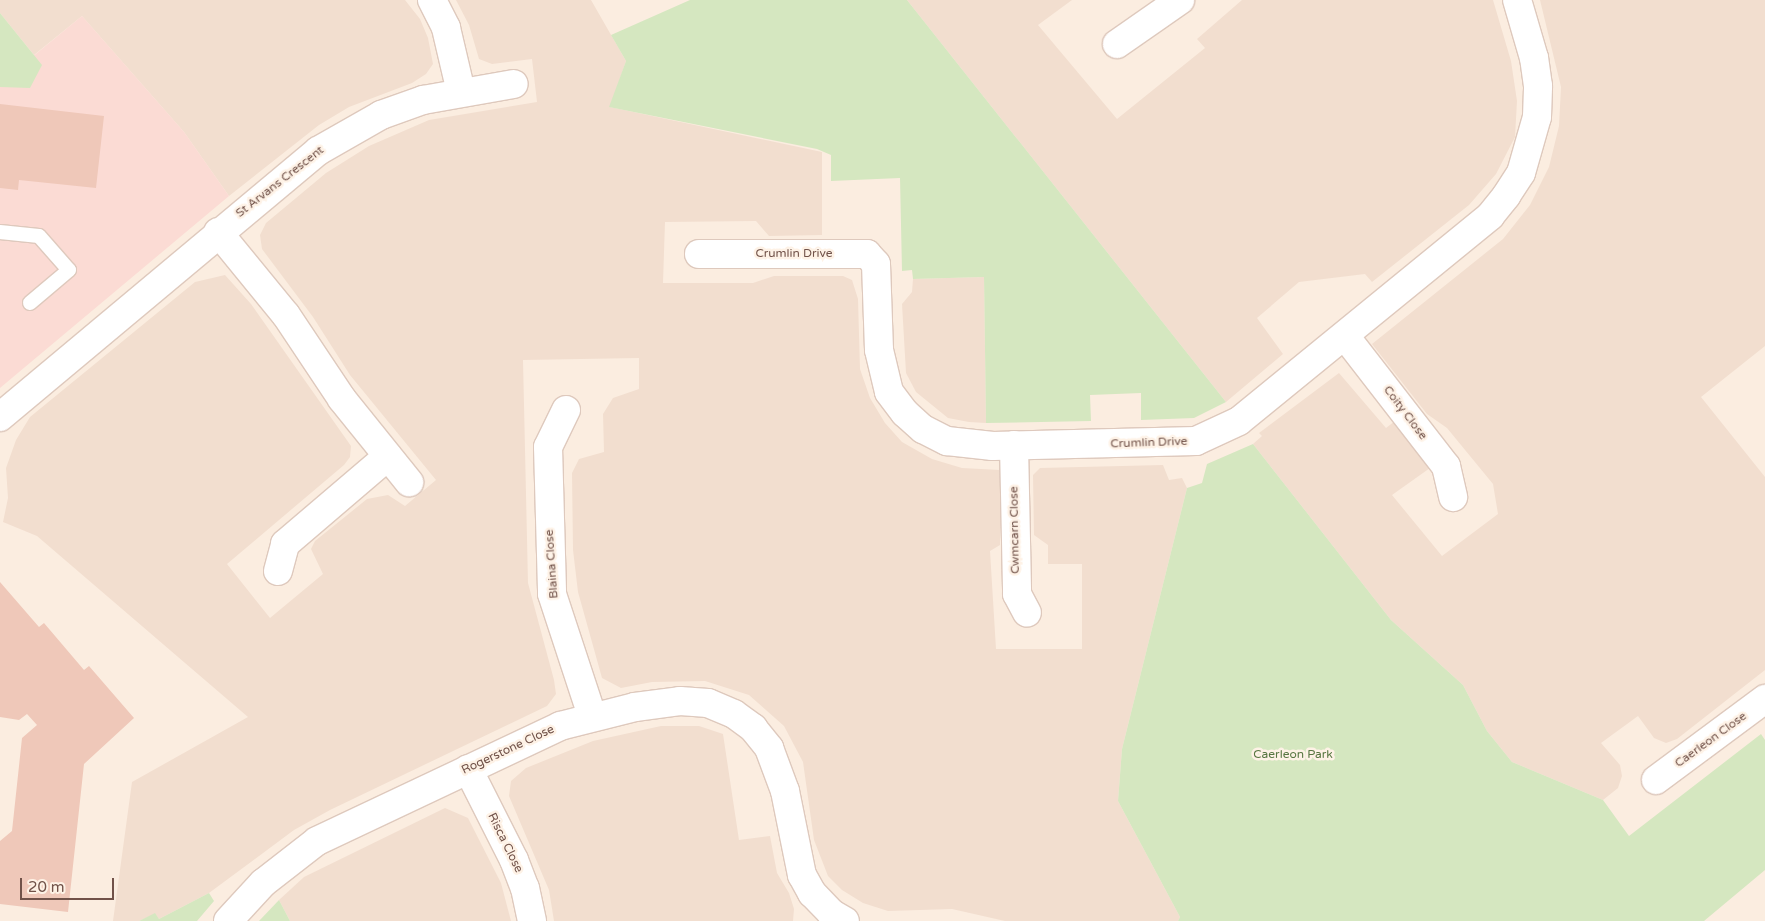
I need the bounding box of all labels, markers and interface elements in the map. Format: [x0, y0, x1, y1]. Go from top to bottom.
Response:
street label: St Arvans Crescent [233, 143, 327, 221]
street label: Crumlin Drive [755, 247, 833, 261]
street label: Coity Close [1380, 383, 1430, 443]
street label: Crumlin Drive [1110, 434, 1188, 452]
street label: Cwmcarn Close [1007, 486, 1023, 574]
street label: Blaina Close [542, 529, 562, 599]
street label: Caerleon Close [1672, 709, 1750, 771]
street label: Rogerstone Close [459, 722, 557, 778]
park label: Caerleon Park [1253, 748, 1333, 762]
street label: Risca Close [484, 811, 526, 875]
scale bar [22, 868, 116, 900]
text: 20 m [28, 878, 65, 896]

